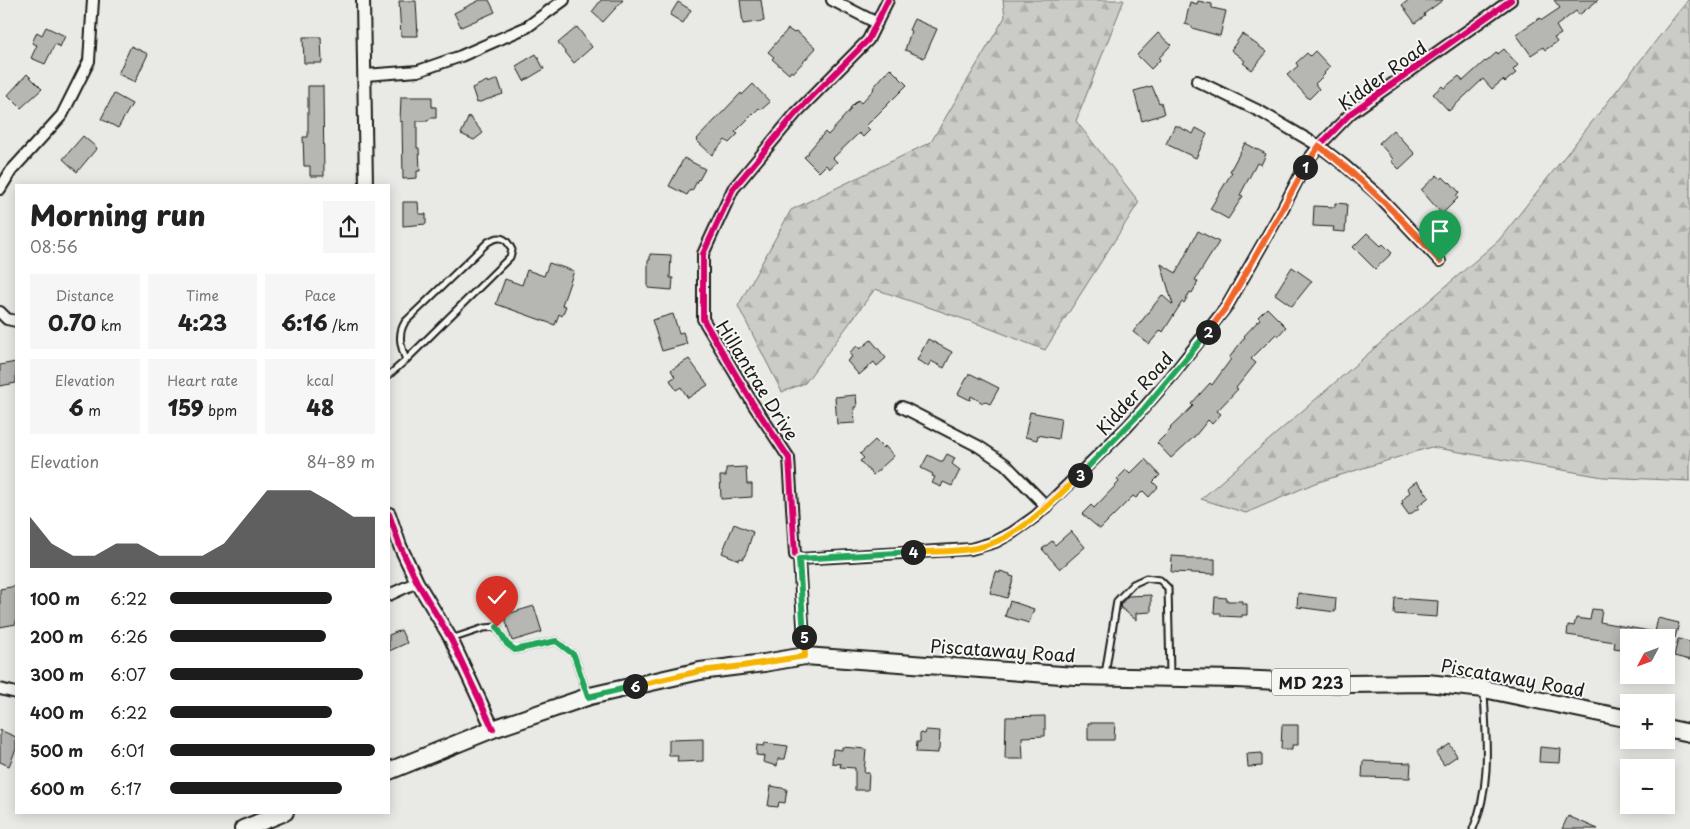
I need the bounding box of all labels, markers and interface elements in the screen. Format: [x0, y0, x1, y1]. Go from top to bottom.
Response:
street label: Kidder Road [1332, 33, 1432, 117]
pin: 1 [1292, 154, 1318, 180]
text: 1 [1302, 157, 1309, 178]
text: Morning run [30, 193, 206, 236]
button: share [323, 201, 375, 253]
pin [1419, 210, 1461, 261]
icon: arrive [1426, 217, 1454, 245]
text: 08:56 [30, 234, 78, 258]
text: Distance [55, 285, 114, 306]
text: Time [186, 285, 219, 306]
text: Pace [304, 285, 336, 306]
text: 0.70 [48, 306, 96, 338]
text: 4:23 [178, 306, 227, 338]
text: 6:16 [281, 306, 328, 338]
text: km [96, 315, 122, 336]
text: /km [328, 315, 359, 336]
street label: Hillantrae Drive [710, 315, 806, 445]
pin: 2 [1196, 320, 1220, 344]
text: 2 [1204, 322, 1213, 343]
street label: Kidder Road [1089, 345, 1179, 441]
text: Elevation [55, 370, 115, 391]
text: Heart rate [167, 370, 238, 391]
text: kcal [306, 370, 334, 391]
text: 6 [69, 391, 84, 423]
text: 159 [168, 391, 204, 423]
text: 48 [306, 391, 334, 423]
text: m [84, 400, 101, 421]
text: bpm [204, 400, 237, 421]
text: Elevation [30, 449, 99, 473]
text: 84–89 m [307, 449, 375, 473]
pin: 3 [1068, 462, 1092, 488]
text: 3 [1076, 465, 1085, 486]
pin: 4 [900, 540, 926, 564]
text: 4 [909, 542, 918, 563]
pin [476, 576, 518, 627]
icon: check [483, 583, 511, 611]
text: 100 m [30, 586, 80, 610]
text: 6:22 [110, 586, 147, 610]
text: 200 m [30, 624, 84, 648]
text: 6:26 [110, 624, 148, 648]
pin: 5 [792, 624, 816, 650]
text: 5 [800, 627, 809, 648]
north arrow [1620, 629, 1675, 684]
map controls [1620, 629, 1675, 814]
street label: Piscataway Road [929, 631, 1077, 669]
street label: Piscataway Road [1439, 651, 1587, 703]
text: 300 m [30, 662, 84, 686]
text: 6:07 [110, 662, 146, 686]
road number: MD 223 [1272, 669, 1350, 696]
pin: 6 [622, 674, 648, 698]
text: 6 [631, 676, 640, 697]
button: + [1620, 694, 1675, 749]
text: 400 m [30, 700, 84, 724]
text: 6:22 [110, 700, 147, 724]
text: 500 m [30, 738, 83, 762]
text: 6:01 [110, 738, 145, 762]
button: − [1620, 759, 1675, 814]
text: 600 m [30, 776, 84, 800]
text: 6:17 [110, 776, 142, 800]

